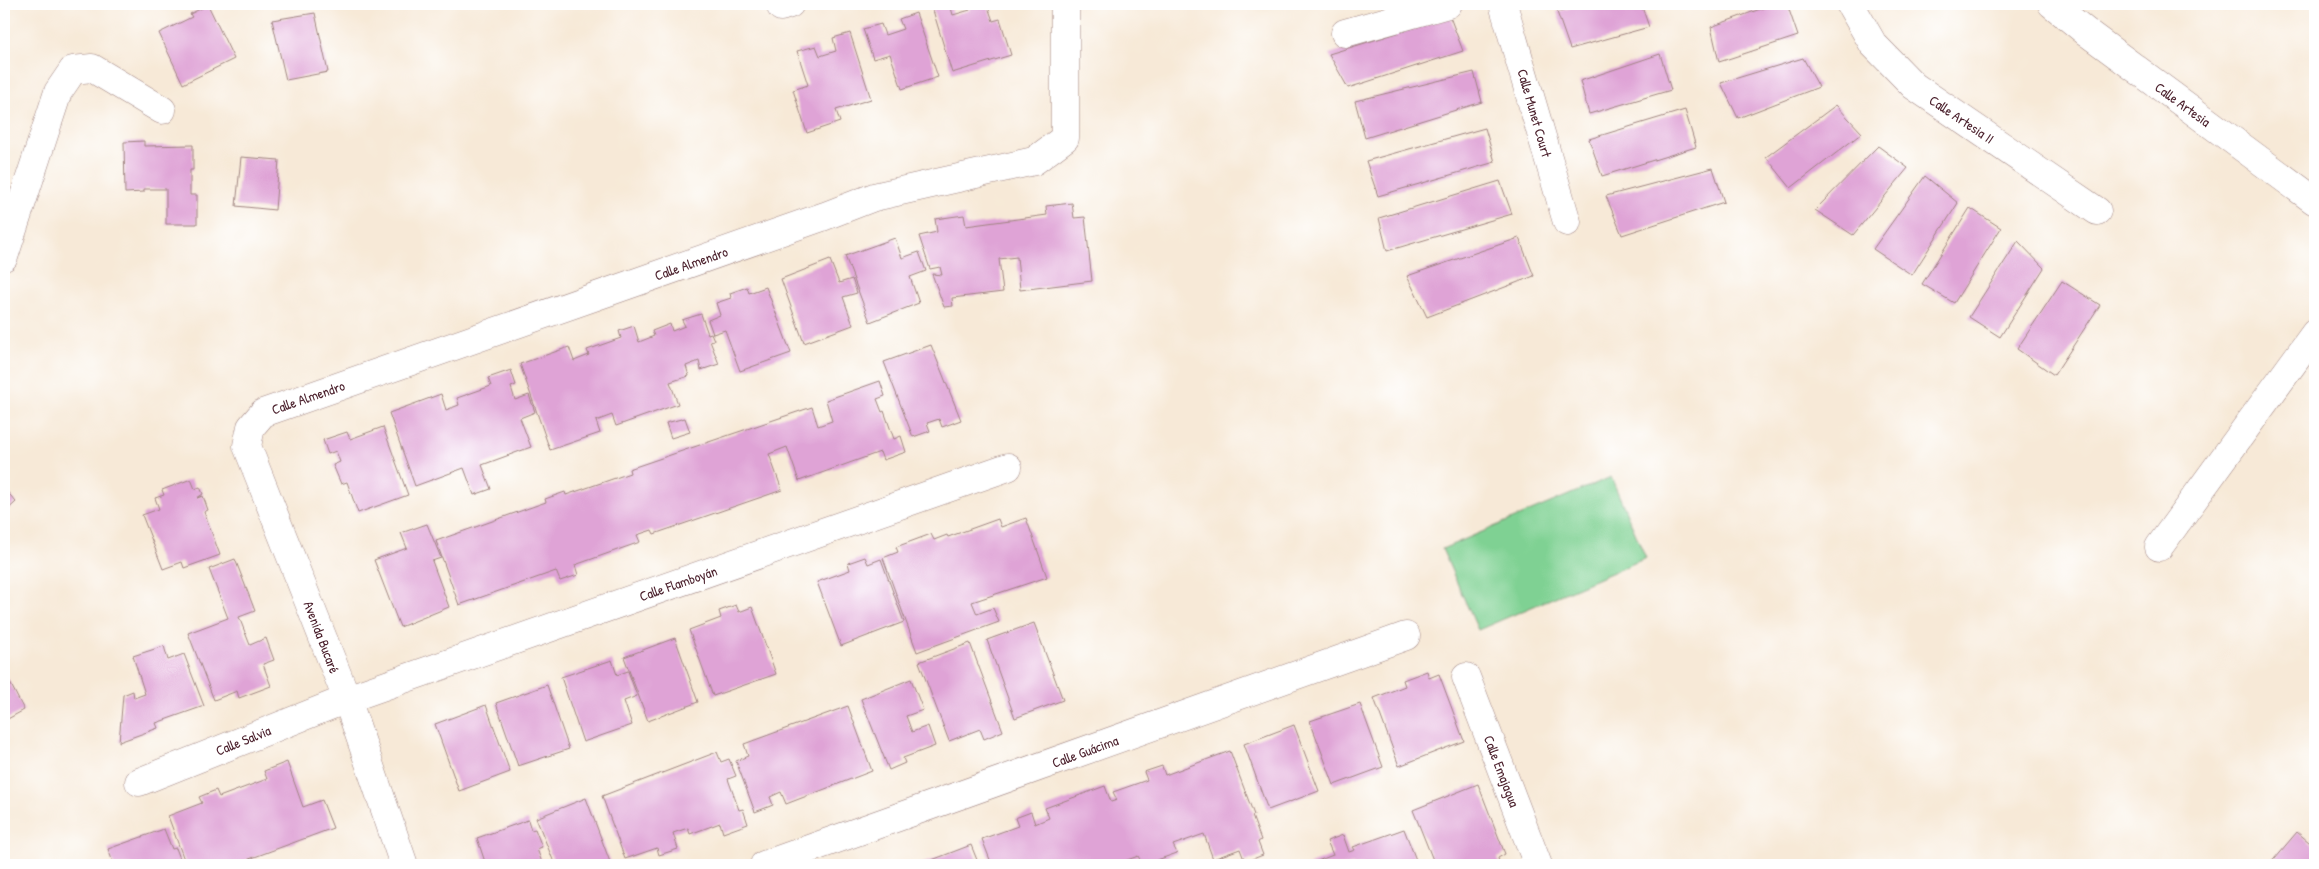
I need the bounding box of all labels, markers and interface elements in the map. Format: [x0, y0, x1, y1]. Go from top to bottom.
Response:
street label: Calle Munet Court [1513, 67, 1557, 160]
street label: Calle Artesia [2151, 77, 2215, 131]
street label: Calle Artesia II [1926, 90, 1998, 148]
street label: Calle Almendro [652, 241, 731, 284]
street label: Calle Almendro [269, 375, 348, 418]
street label: Calle Flamboyán [637, 561, 720, 606]
street label: Avenida Bucaré [299, 598, 345, 676]
street label: Calle Salvia [213, 720, 274, 760]
street label: Calle Guácima [1049, 730, 1121, 772]
street label: Calle Emajagua [1479, 732, 1525, 810]

